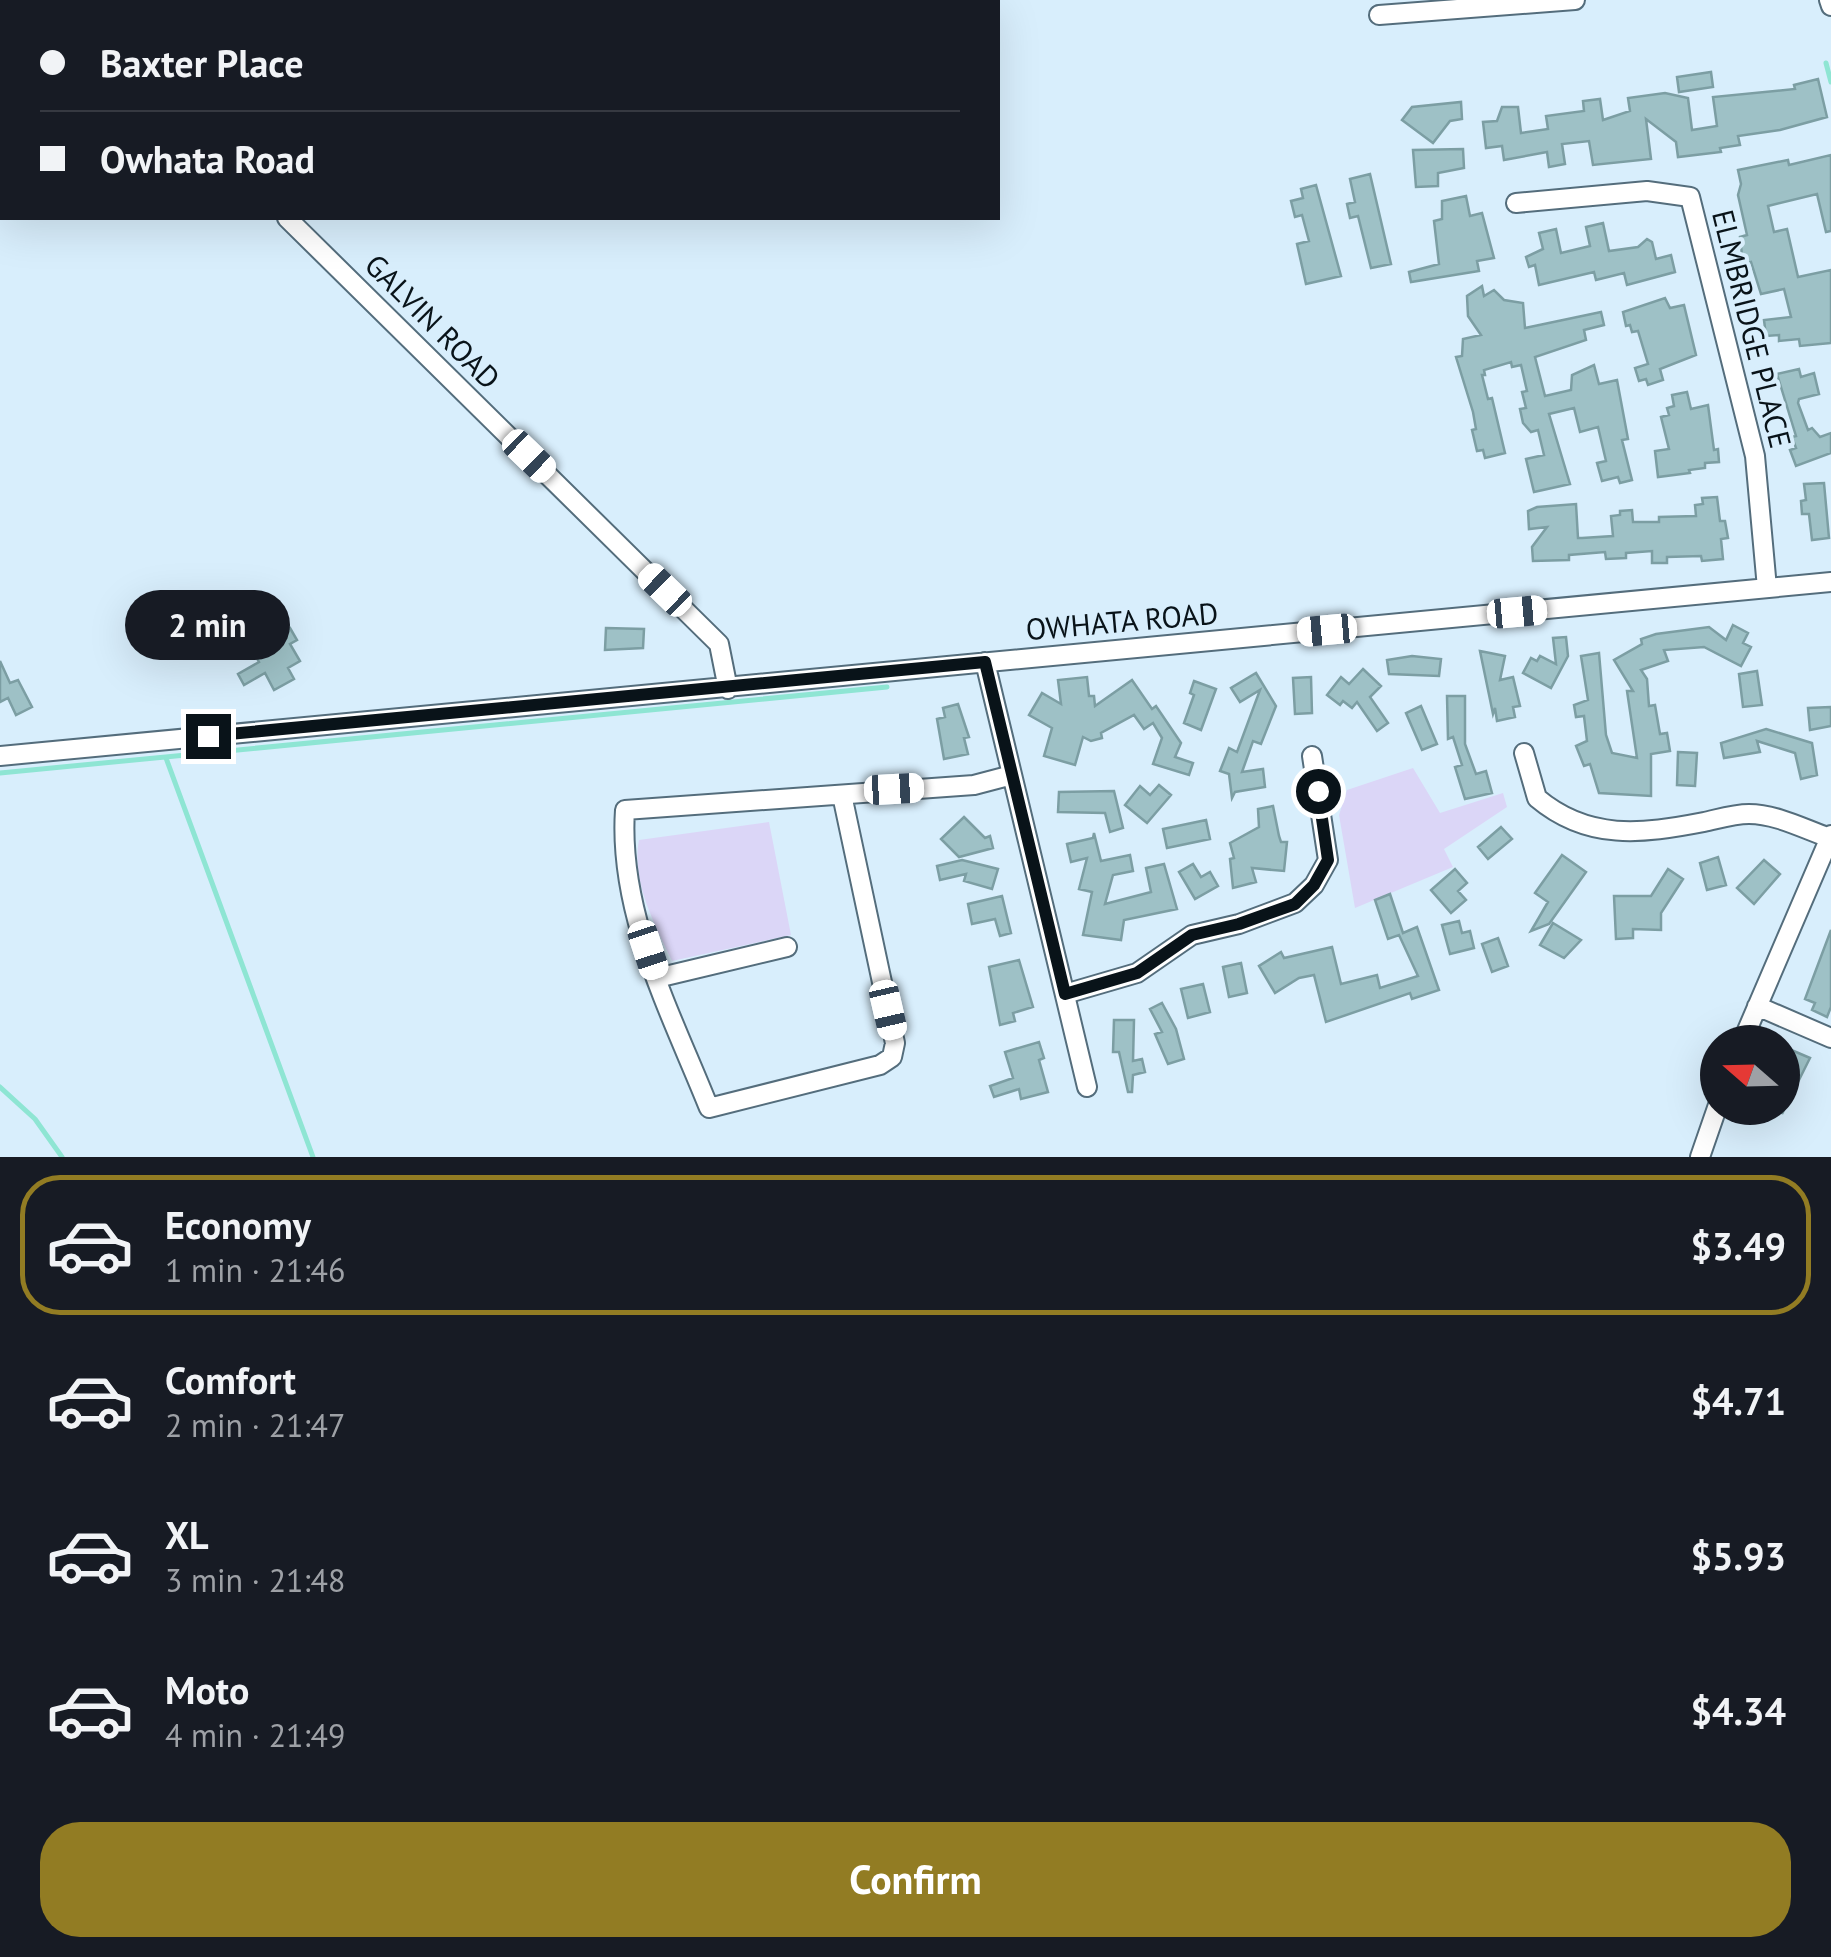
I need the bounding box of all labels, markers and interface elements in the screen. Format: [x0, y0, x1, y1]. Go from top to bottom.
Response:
text: Baxter Place [100, 38, 303, 87]
text: Owhata Road [100, 134, 315, 183]
street label: ELMBRIDGE PLACE [1704, 206, 1801, 452]
street label: GALVIN ROAD [357, 245, 509, 397]
car [497, 424, 561, 488]
car [633, 558, 697, 622]
callout: 2 min [126, 591, 290, 661]
street label: OWHATA ROAD [1024, 593, 1220, 648]
car [1486, 594, 1548, 630]
text: 2 min [168, 604, 247, 646]
car [1296, 612, 1358, 648]
route end [186, 714, 231, 759]
route start [1296, 769, 1341, 814]
car [863, 772, 925, 806]
car [624, 917, 672, 983]
car [867, 977, 909, 1043]
north arrow [1700, 1025, 1800, 1125]
map controls [1700, 1025, 1800, 1125]
icon: car [45, 1200, 135, 1290]
text: Economy [165, 1200, 311, 1249]
text: $3.49 [1690, 1221, 1786, 1270]
text: 1 min · 21:46 [165, 1249, 345, 1291]
icon: car [45, 1355, 135, 1445]
text: Comfort [165, 1355, 296, 1404]
text: $4.71 [1690, 1376, 1786, 1425]
text: 2 min · 21:47 [165, 1404, 345, 1446]
icon: car [45, 1510, 135, 1600]
text: XL [165, 1510, 209, 1559]
text: $5.93 [1690, 1531, 1786, 1580]
text: 3 min · 21:48 [165, 1559, 345, 1601]
icon: car [45, 1665, 135, 1755]
text: Moto [165, 1665, 249, 1714]
text: $4.34 [1690, 1686, 1786, 1735]
text: 4 min · 21:49 [165, 1714, 345, 1756]
button: Confirm [40, 1822, 1791, 1937]

